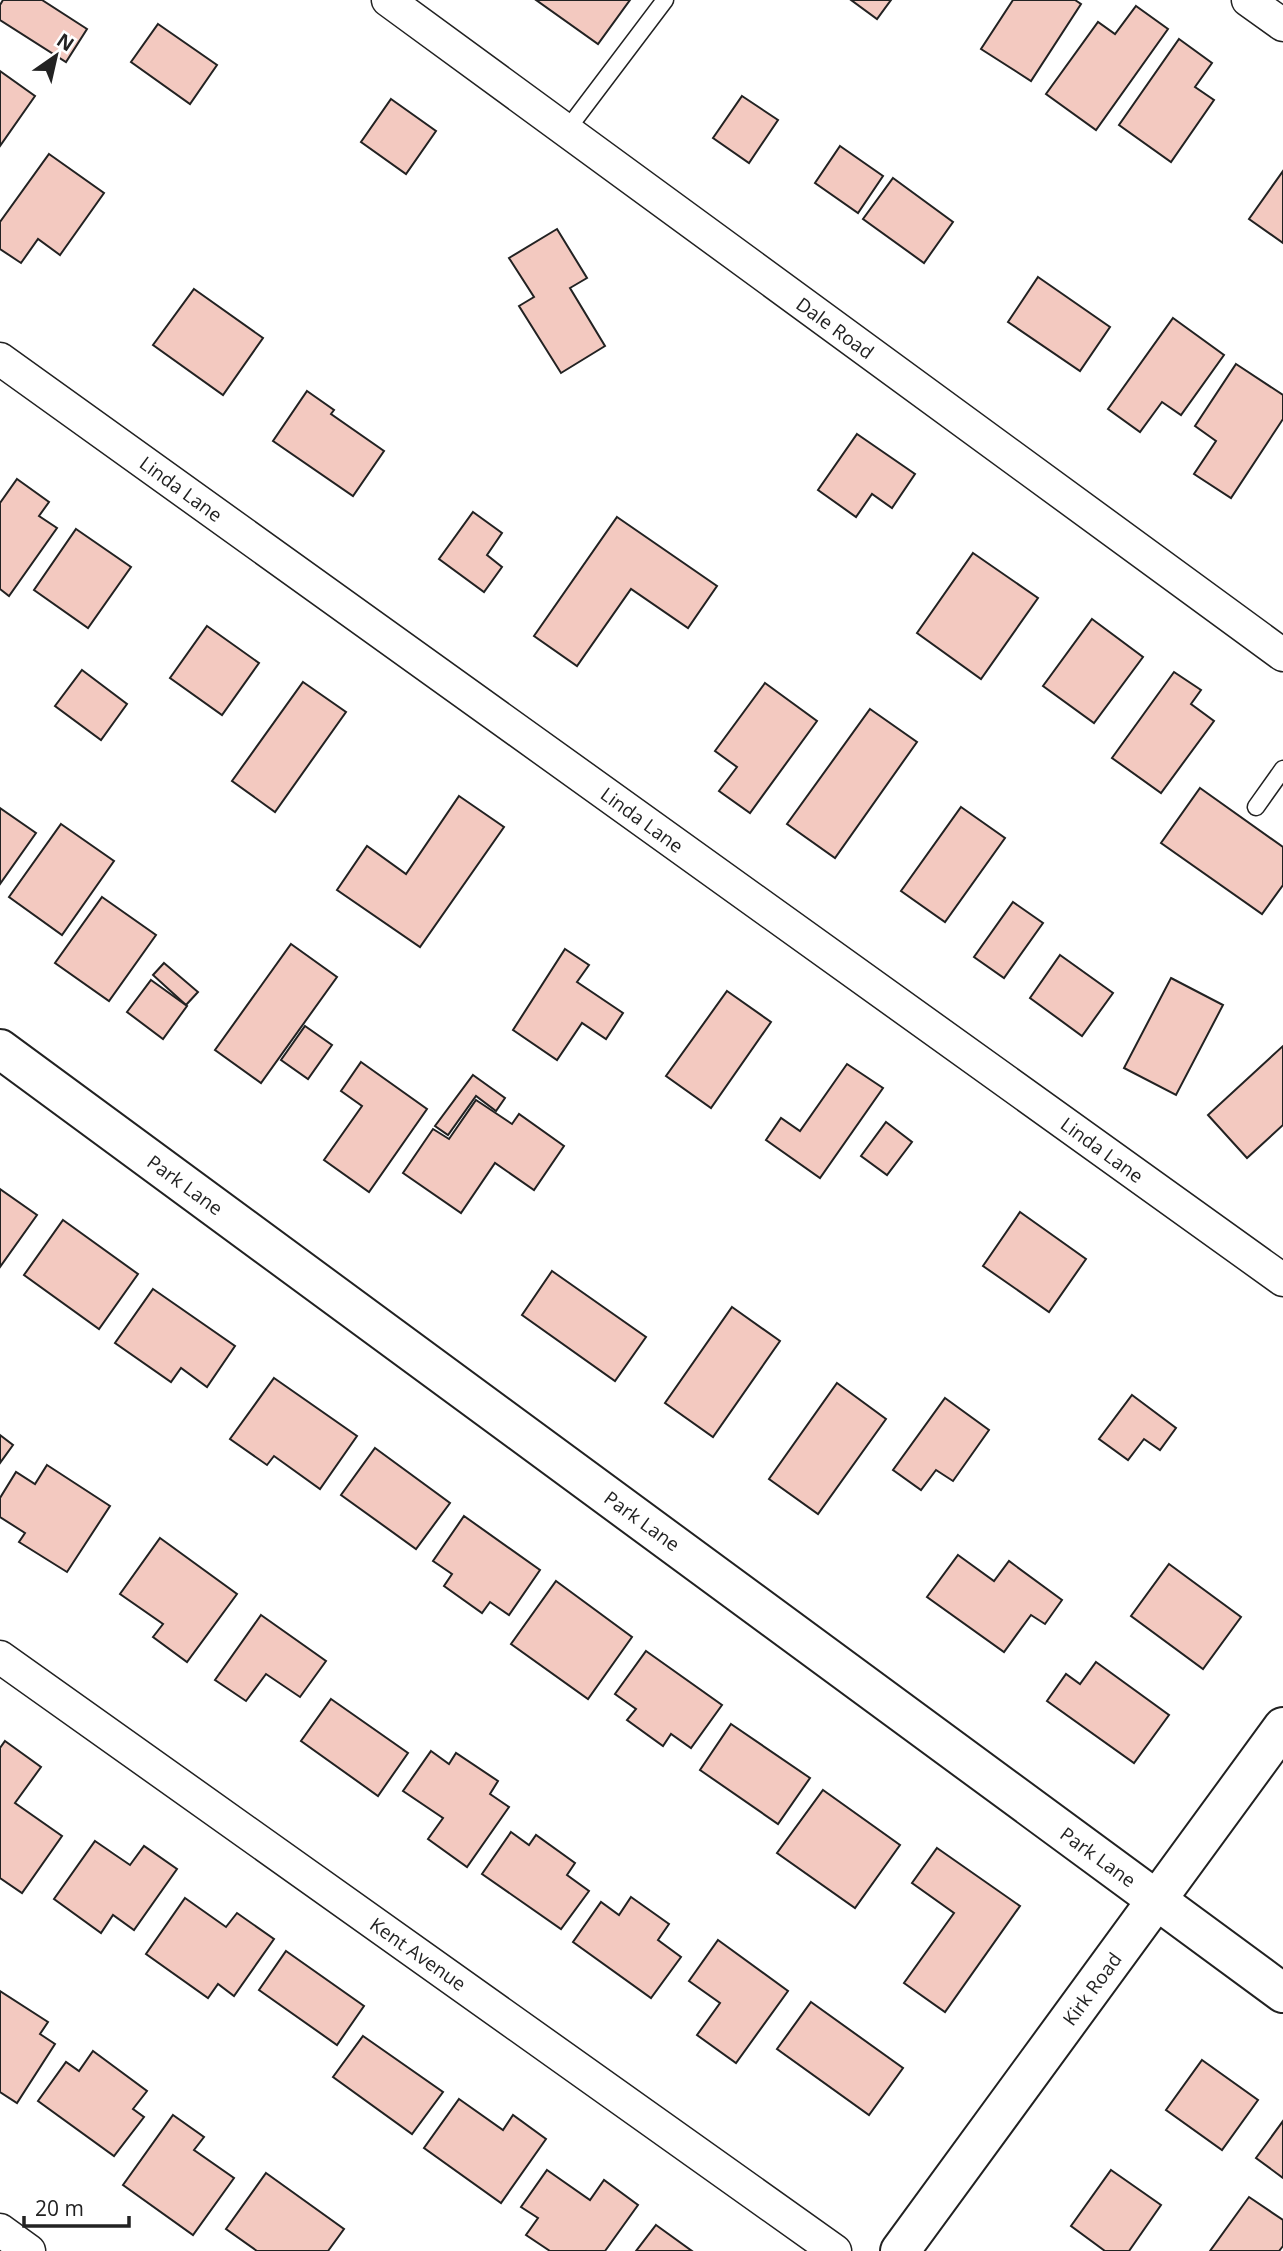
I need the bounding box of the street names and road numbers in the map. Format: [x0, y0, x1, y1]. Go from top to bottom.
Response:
street label: Dale Road [791, 291, 879, 365]
street label: Linda Lane [134, 450, 228, 528]
street label: Linda Lane [595, 781, 689, 859]
street label: Linda Lane [1055, 1111, 1149, 1189]
street label: Park Lane [142, 1149, 228, 1221]
street label: Park Lane [599, 1485, 685, 1557]
street label: Park Lane [1055, 1821, 1141, 1893]
street label: Kent Avenue [365, 1911, 471, 1997]
street label: Kirk Road [1057, 1947, 1127, 2031]

